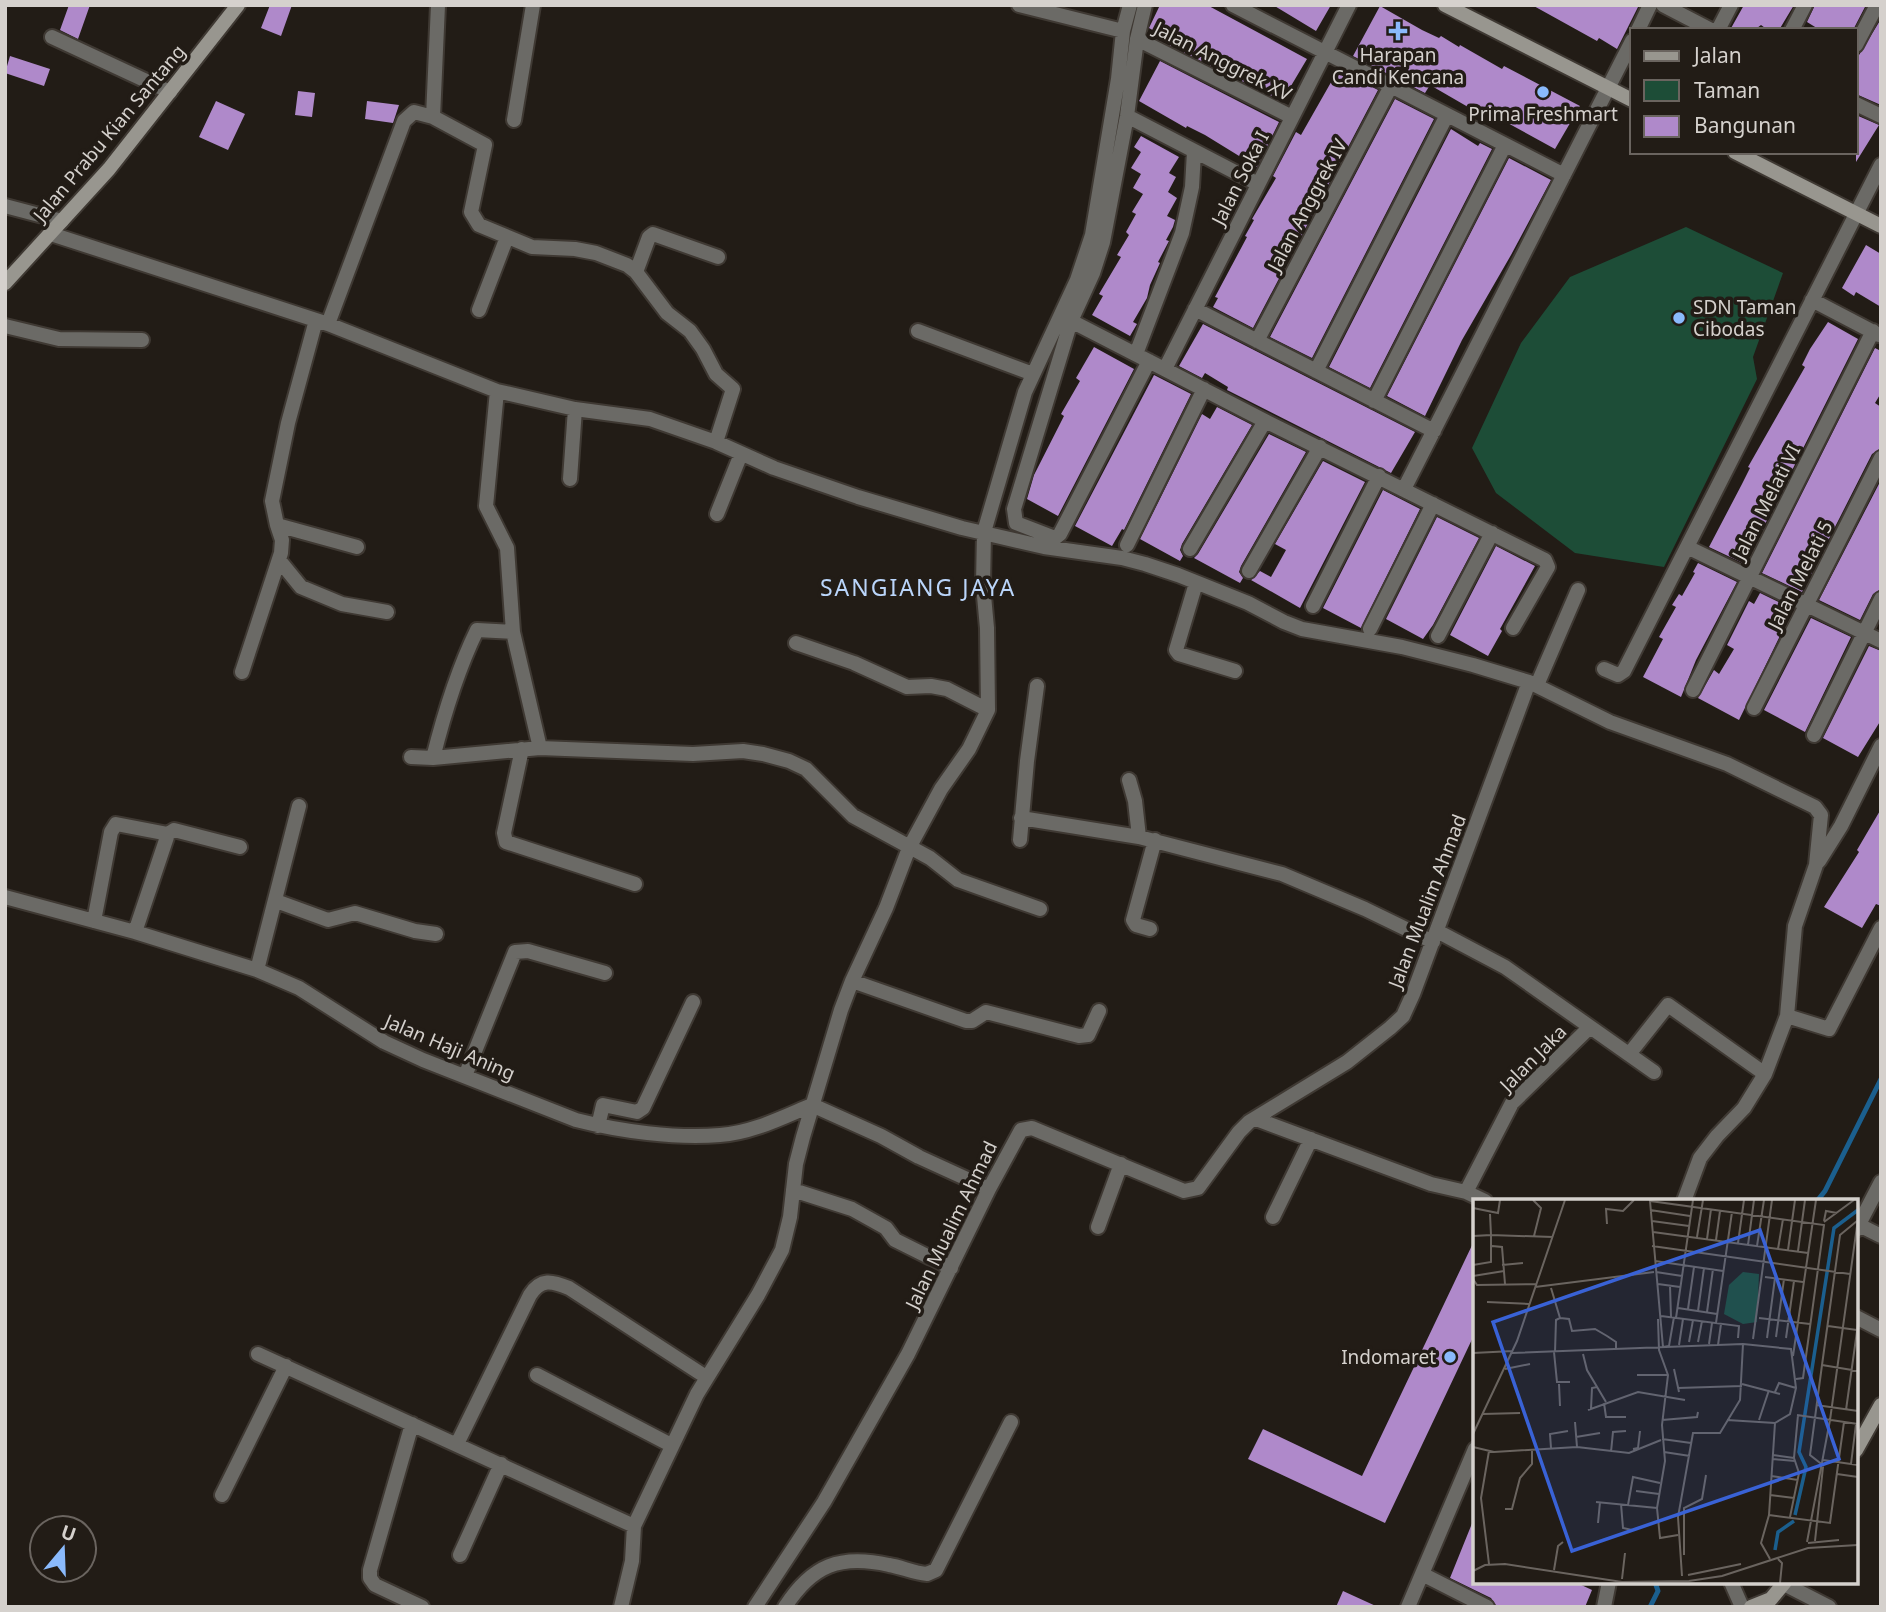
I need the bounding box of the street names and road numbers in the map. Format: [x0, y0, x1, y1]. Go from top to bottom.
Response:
street label: Jalan Anggrek XV [1148, 14, 1297, 107]
street label: Jalan Prabu Kian Santang [26, 39, 191, 229]
street label: Jalan Soka I [1204, 127, 1275, 231]
street label: Jalan Anggrek IV [1260, 134, 1353, 278]
street label: Jalan Melati VI [1725, 440, 1806, 566]
street label: Jalan Melati 5 [1760, 516, 1839, 636]
street label: Jalan Mualim Ahmad [1381, 810, 1472, 994]
street label: Jalan Haji Aning [379, 1007, 519, 1086]
street label: Jalan Jaka [1492, 1019, 1572, 1099]
street label: Jalan Mualim Ahmad [898, 1137, 1003, 1315]

